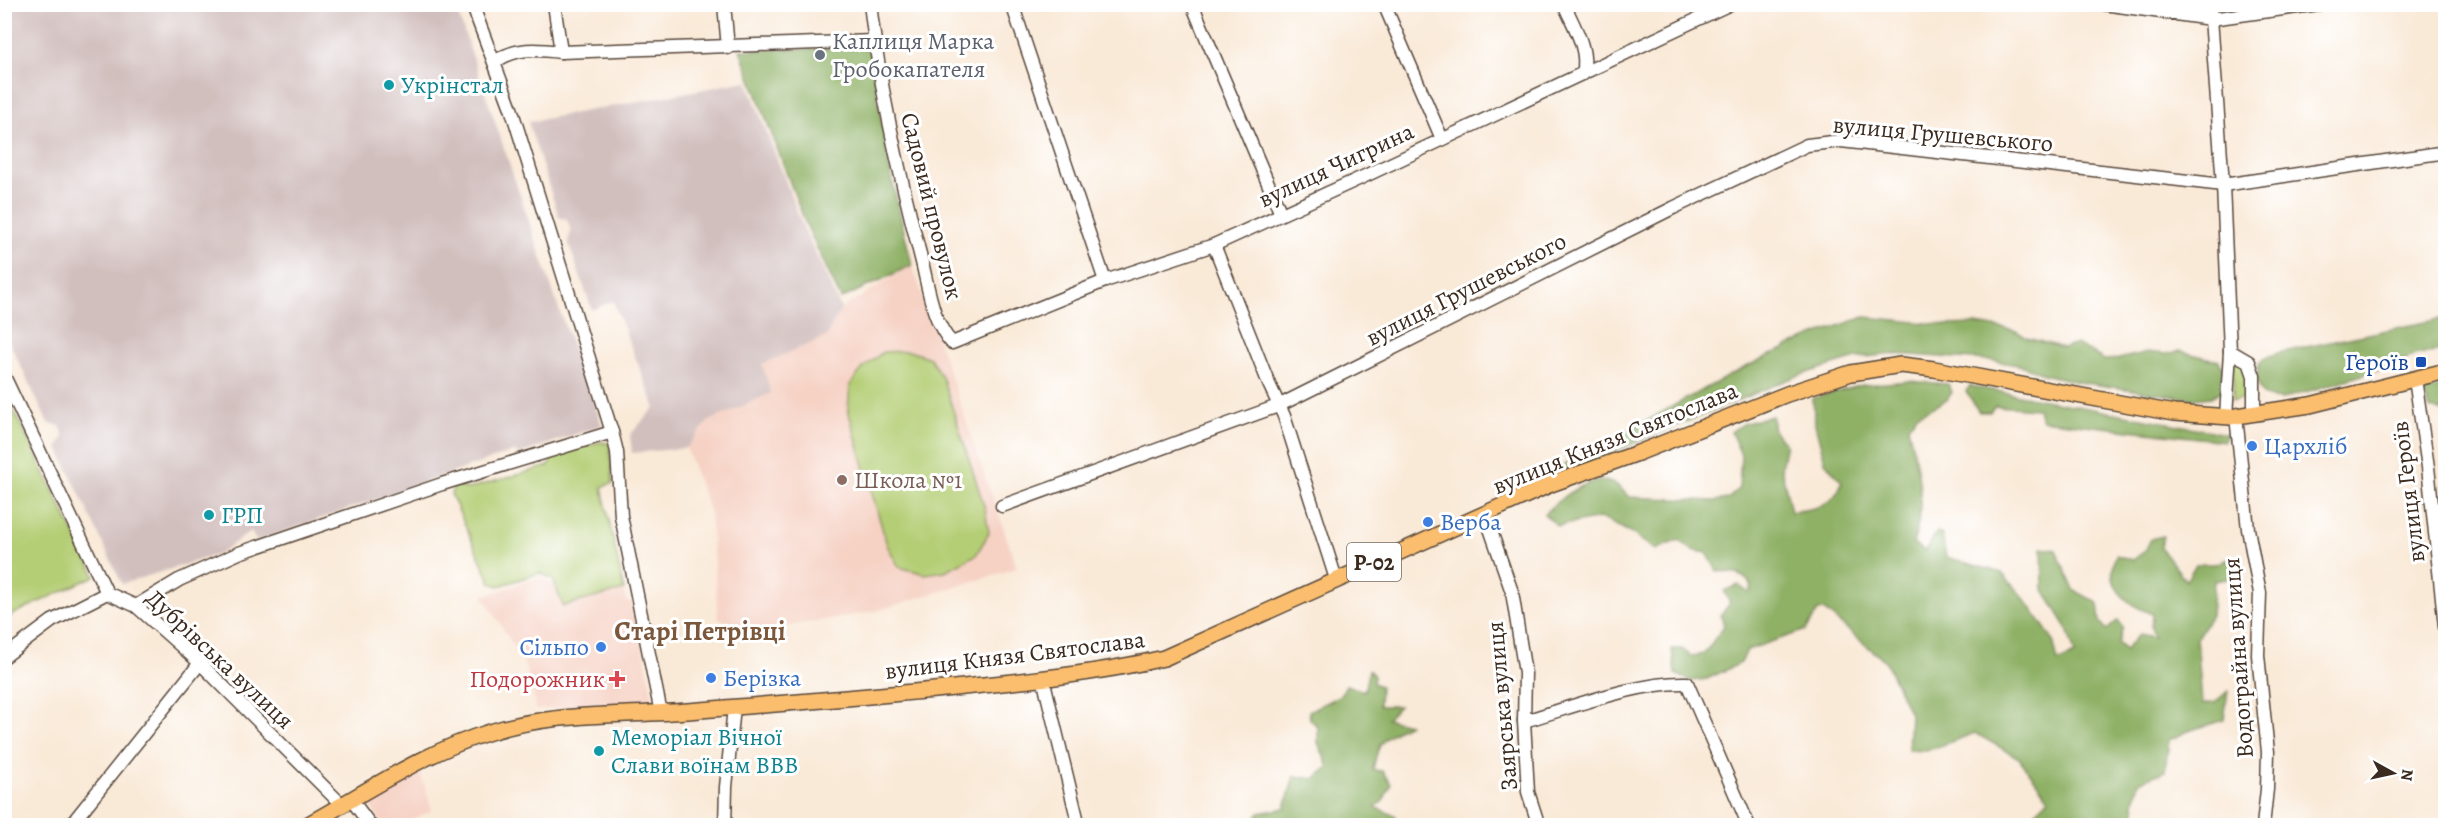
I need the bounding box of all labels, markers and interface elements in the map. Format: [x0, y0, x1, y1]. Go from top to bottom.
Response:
place label: Каплиця Марка Гробокапателя [832, 25, 994, 85]
marker: Каплиця Марка Гробокапателя [813, 48, 827, 62]
place label: Укрінстал [401, 69, 504, 101]
marker: Укрінстал [382, 78, 396, 92]
street label: вулиця Грушевського [1831, 108, 2055, 160]
street label: Садовий провулок [893, 109, 971, 303]
street label: вулиця Чигрина [1253, 115, 1419, 215]
street label: вулиця Грушевського [1360, 225, 1572, 353]
place label: Героїв [2345, 346, 2409, 378]
marker: Героїв [2414, 355, 2428, 369]
street label: вулиця Князя Святослава [1488, 374, 1742, 502]
street label: вулиця Героїв [2383, 420, 2433, 564]
place label: Цархліб [2264, 430, 2347, 462]
marker: Цархліб [2245, 439, 2259, 453]
place label: Школа №1 [854, 464, 962, 496]
marker: Школа №1 [835, 473, 849, 487]
place label: ГРП [221, 499, 263, 531]
place label: Верба [1440, 506, 1501, 538]
marker: ГРП [202, 508, 216, 522]
marker: Верба [1421, 515, 1435, 529]
road number: Р-02 [1347, 543, 1401, 581]
street label: Водограйна вулиця [2215, 557, 2261, 759]
street label: Дубрівська вулиця [139, 582, 301, 736]
district label: Старі Петрівці [614, 613, 786, 649]
street label: Заярська вулиця [1479, 620, 1525, 792]
street label: вулиця Князя Святослава [883, 623, 1147, 687]
place label: Сільпо [519, 631, 589, 663]
marker: Сільпо [594, 640, 608, 654]
place label: Берізка [723, 662, 801, 694]
place label: Подорожник [470, 663, 605, 695]
marker: Берізка [704, 671, 718, 685]
marker: Подорожник [610, 672, 624, 686]
place label: Меморіал Вічної Слави воїнам ВВВ [611, 721, 798, 781]
north arrow [2363, 743, 2423, 803]
marker: Меморіал Вічної Слави воїнам ВВВ [592, 744, 606, 758]
text: N [2395, 768, 2419, 783]

